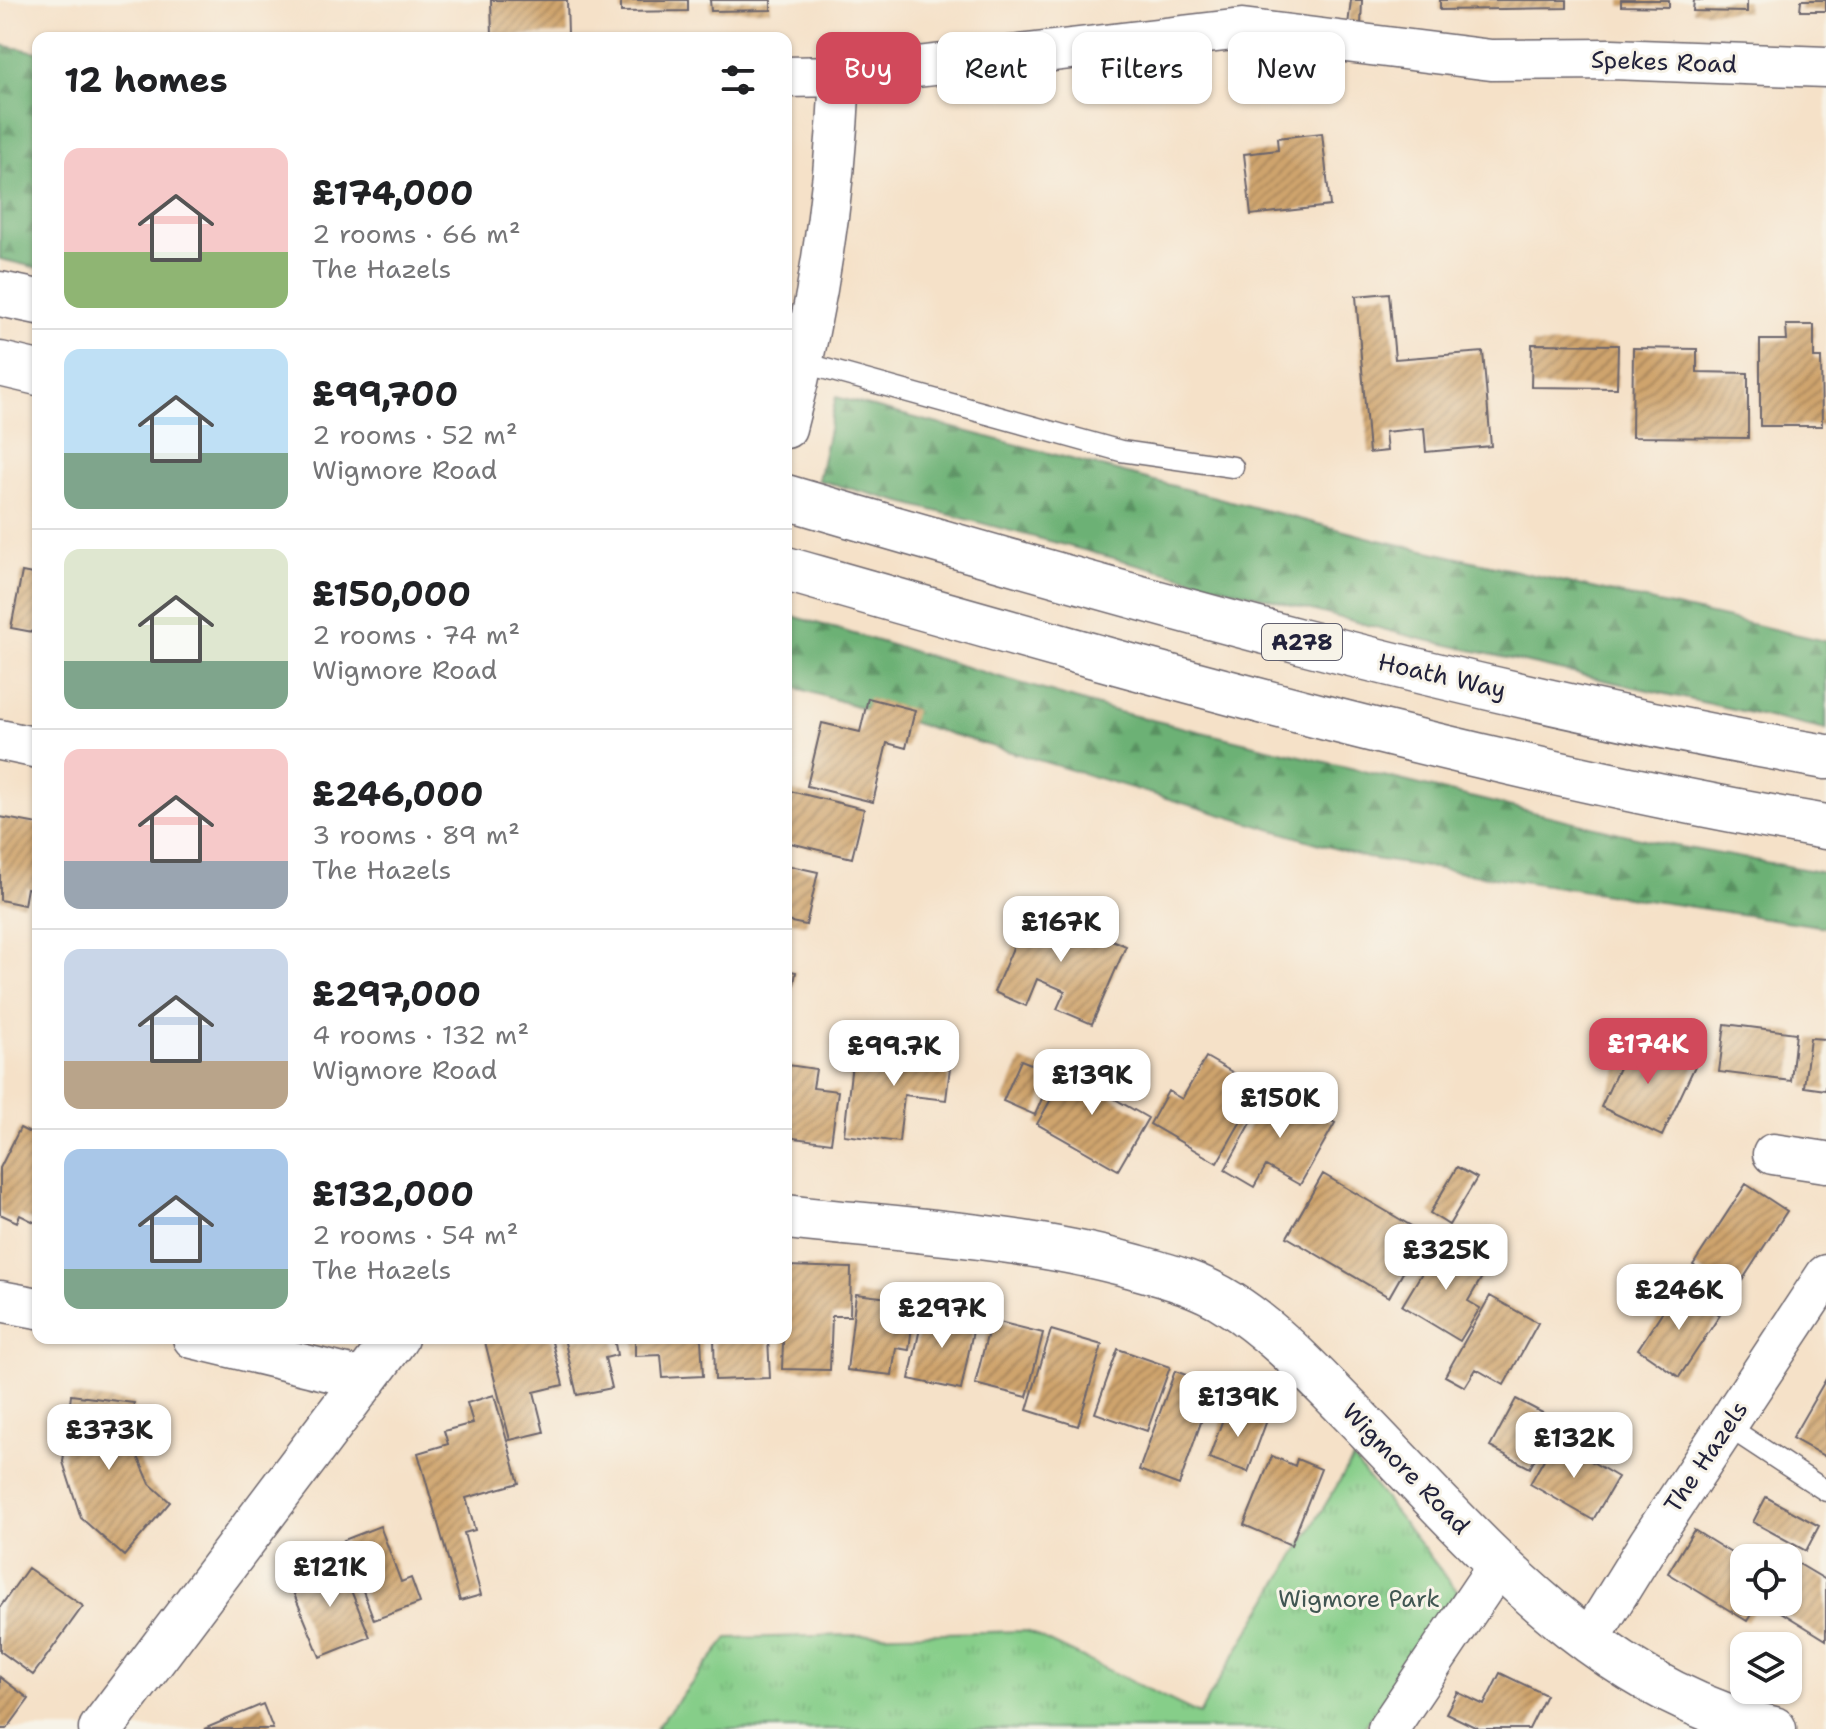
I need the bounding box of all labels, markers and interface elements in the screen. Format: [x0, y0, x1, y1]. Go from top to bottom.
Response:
chip: Buy [816, 32, 921, 104]
chip: Rent [937, 32, 1056, 104]
chip: Filters [1072, 32, 1212, 104]
chip: New [1228, 32, 1345, 104]
street label: Spekes Road [1590, 43, 1738, 81]
text: 12 homes [64, 57, 228, 103]
icon: filters [716, 58, 760, 102]
text: £174,000 [312, 170, 473, 216]
icon: home [128, 180, 224, 276]
text: 2 rooms · 66 m² [312, 216, 521, 251]
text: The Hazels [312, 251, 451, 286]
text: £99,700 [312, 371, 458, 417]
icon: home [128, 381, 224, 477]
text: 2 rooms · 52 m² [312, 417, 518, 452]
text: Wigmore Road [312, 452, 497, 487]
text: £150,000 [312, 571, 471, 617]
icon: home [128, 581, 224, 677]
text: 2 rooms · 74 m² [312, 617, 520, 652]
road number: A278 [1262, 624, 1342, 660]
street label: Hoath Way [1375, 646, 1509, 706]
text: Wigmore Road [312, 652, 497, 687]
text: £246,000 [312, 771, 484, 817]
icon: home [128, 781, 224, 877]
text: 3 rooms · 89 m² [312, 817, 520, 852]
text: The Hazels [312, 852, 451, 887]
pin: £167K [1005, 896, 1117, 964]
text: £167K [1021, 904, 1101, 939]
text: £297,000 [312, 971, 481, 1017]
icon: home [128, 981, 224, 1077]
text: 4 rooms · 132 m² [312, 1017, 529, 1052]
pin: £174K [1592, 1018, 1704, 1086]
pin: £99.7K [829, 1020, 959, 1088]
text: £174K [1607, 1026, 1689, 1061]
text: £99.7K [847, 1028, 941, 1063]
pin: £139K [1036, 1049, 1148, 1117]
text: Wigmore Road [312, 1052, 497, 1087]
text: £139K [1052, 1057, 1133, 1092]
pin: £150K [1224, 1072, 1336, 1140]
text: £150K [1240, 1080, 1320, 1115]
text: £132,000 [312, 1171, 474, 1217]
icon: home [128, 1181, 224, 1277]
text: 2 rooms · 54 m² [312, 1217, 518, 1252]
pin: £325K [1390, 1224, 1502, 1292]
text: £325K [1403, 1232, 1489, 1267]
text: The Hazels [312, 1252, 451, 1287]
pin: £246K [1623, 1264, 1735, 1332]
text: £246K [1635, 1272, 1723, 1307]
pin: £297K [886, 1282, 998, 1350]
text: £297K [898, 1290, 986, 1325]
pin: £139K [1182, 1371, 1294, 1439]
text: £139K [1198, 1379, 1279, 1414]
street label: The Hazels [1657, 1395, 1755, 1519]
street label: Wigmore Road [1335, 1396, 1477, 1542]
pin: £373K [53, 1404, 165, 1472]
text: £373K [65, 1412, 153, 1447]
pin: £132K [1518, 1412, 1630, 1480]
text: £132K [1534, 1420, 1614, 1455]
pin: £121K [274, 1541, 386, 1609]
map controls [1730, 1544, 1802, 1704]
button: locate [1730, 1544, 1802, 1616]
text: £121K [293, 1549, 367, 1584]
park label: Wigmore Park [1278, 1583, 1440, 1615]
button: layers [1730, 1632, 1802, 1704]

